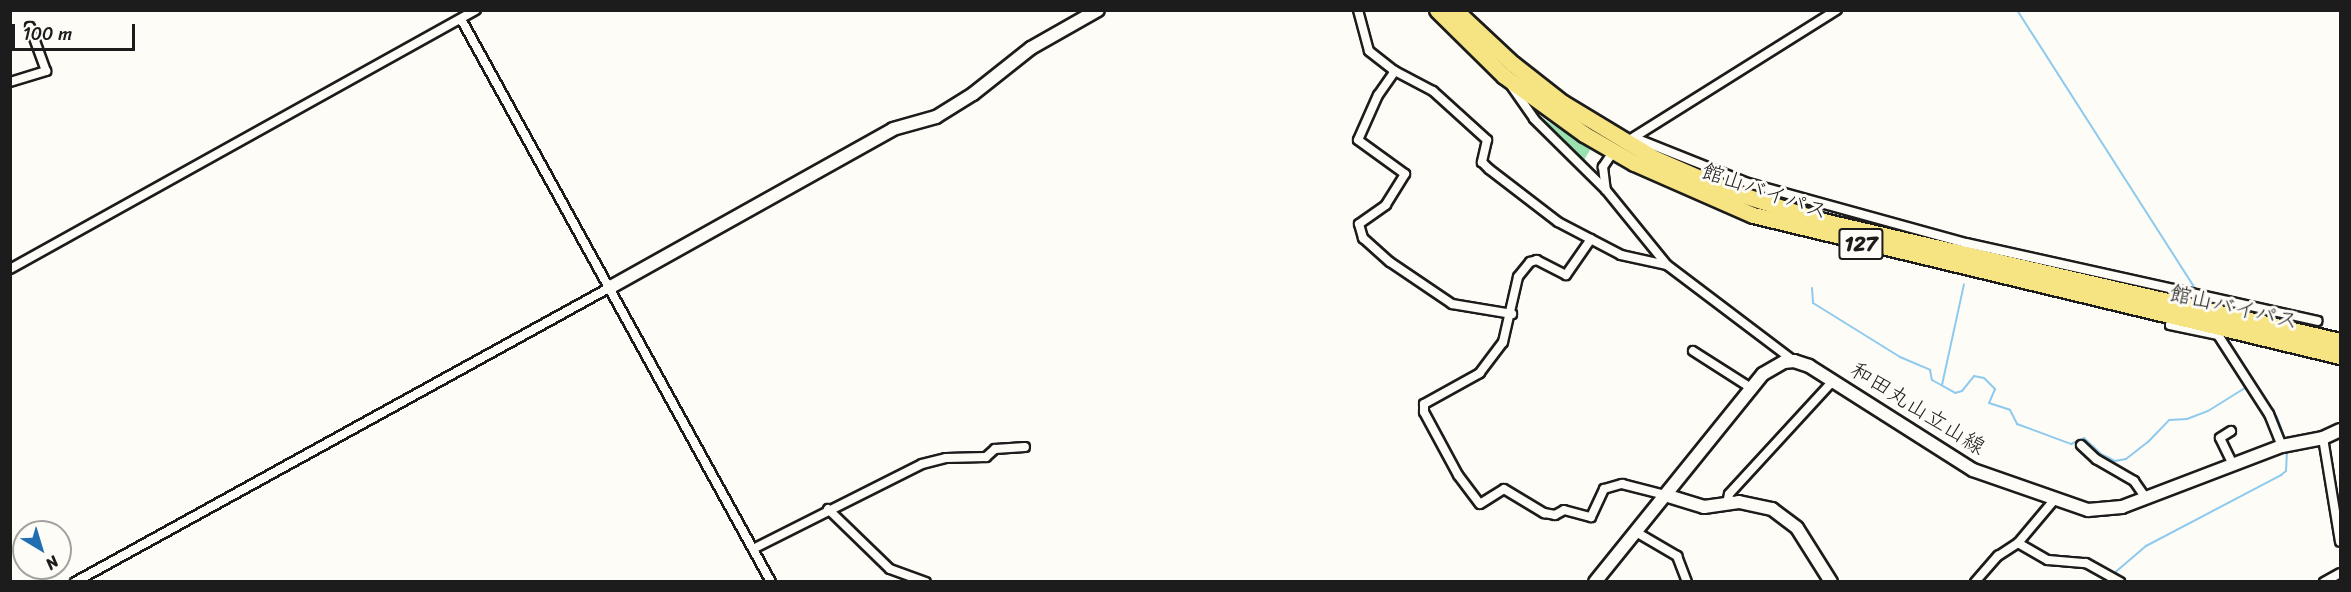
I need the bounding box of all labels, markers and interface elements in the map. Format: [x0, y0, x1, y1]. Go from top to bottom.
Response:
scale bar [15, 12, 138, 50]
text: 100 m [23, 18, 72, 50]
street label: 館山バイパス [1698, 157, 1832, 225]
road number: 127 [1837, 226, 1885, 262]
street label: 館山バイパス [2167, 279, 2301, 335]
street label: 和田丸山立山線 [1846, 356, 1990, 460]
north arrow [12, 520, 72, 580]
text: N [39, 548, 65, 578]

